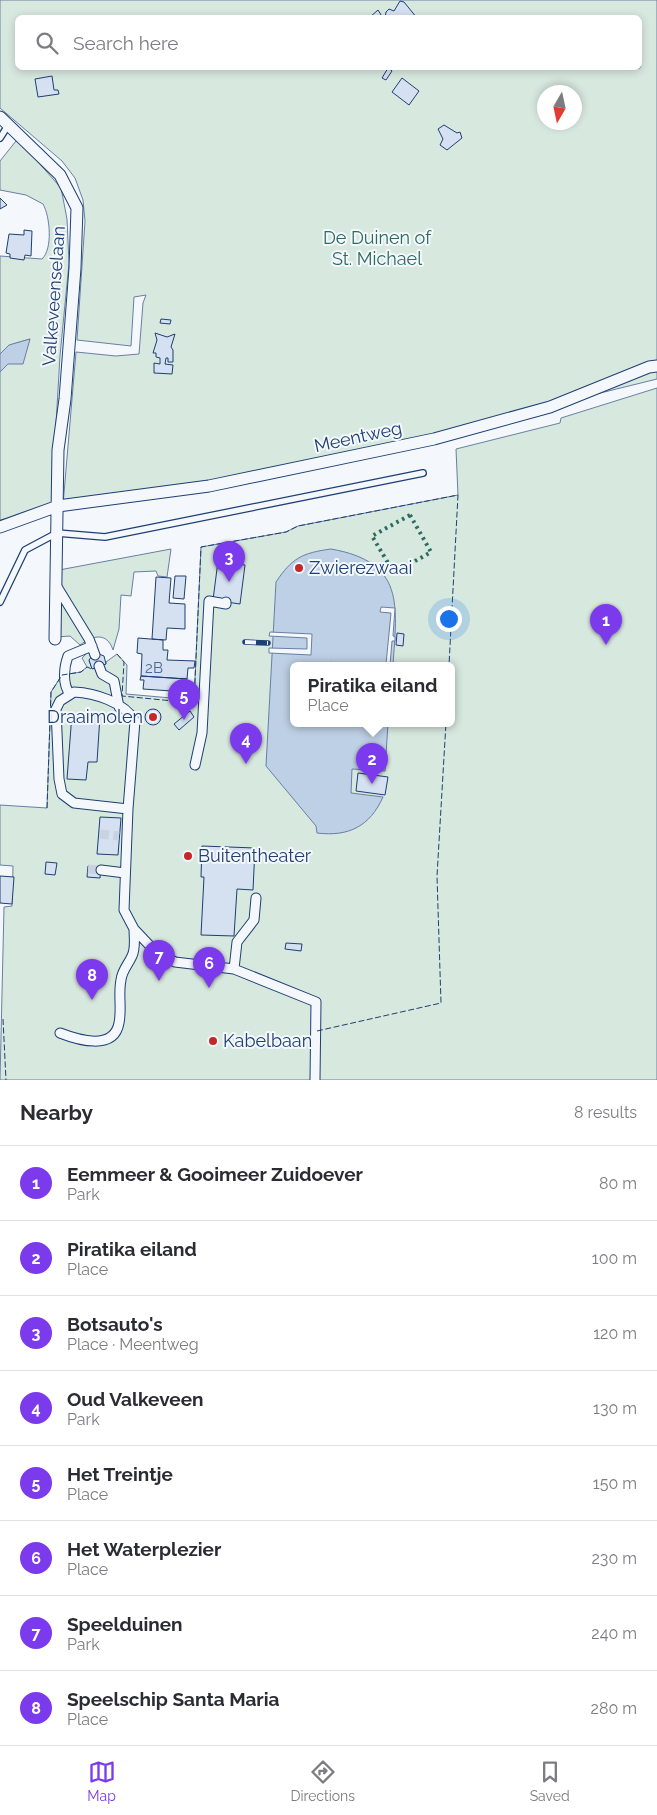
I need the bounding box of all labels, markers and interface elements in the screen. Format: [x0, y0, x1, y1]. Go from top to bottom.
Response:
search box [15, 15, 642, 70]
icon: search [33, 29, 61, 57]
text: Search here [73, 32, 179, 54]
north arrow [537, 85, 582, 130]
street label: Valkeveenselaan [38, 225, 69, 367]
park label: De Duinen of St. Michael [323, 227, 432, 269]
street label: Meentweg [312, 417, 404, 456]
pin: 3 [213, 541, 245, 582]
place label: Zwierezwaai [309, 557, 412, 578]
marker: Zwierezwaai [293, 562, 305, 574]
pin: 1 [590, 604, 622, 645]
your location [436, 606, 462, 632]
house number: 2B [145, 659, 163, 677]
popup [290, 662, 455, 727]
text: Piratika eiland [308, 674, 437, 696]
pin: 5 [168, 679, 200, 720]
text: Place [308, 696, 349, 715]
place label: Draaimolen [47, 706, 143, 727]
marker: Draaimolen [147, 711, 159, 723]
pin: 4 [230, 723, 262, 764]
pin: 2 [356, 743, 388, 784]
place label: Buitentheater [198, 845, 312, 866]
marker: Buitentheater [182, 850, 194, 862]
pin: 7 [143, 940, 175, 981]
pin: 6 [193, 947, 225, 988]
pin: 8 [76, 959, 108, 1000]
place label: Kabelbaan [223, 1030, 312, 1051]
marker: Kabelbaan [207, 1035, 219, 1047]
text: Nearby [20, 1100, 93, 1125]
text: 8 results [574, 1103, 637, 1122]
text: Eemmeer & Gooimeer Zuidoever [67, 1163, 363, 1185]
text: 1 [32, 1174, 40, 1193]
text: 80 m [599, 1174, 637, 1193]
text: Park [67, 1185, 100, 1204]
text: Piratika eiland [67, 1238, 197, 1260]
text: 2 [31, 1249, 41, 1268]
text: 100 m [592, 1249, 637, 1268]
text: Place [67, 1260, 108, 1279]
text: Botsauto's [67, 1313, 163, 1335]
text: 3 [32, 1324, 40, 1343]
text: 120 m [593, 1324, 637, 1343]
text: Place · Meentweg [67, 1335, 199, 1354]
text: Oud Valkeveen [67, 1388, 204, 1410]
text: 4 [31, 1399, 41, 1418]
text: 130 m [593, 1399, 637, 1418]
text: Park [67, 1410, 100, 1429]
text: Het Treintje [67, 1463, 173, 1485]
text: 5 [32, 1474, 40, 1493]
text: 150 m [593, 1474, 637, 1493]
text: Place [67, 1485, 108, 1504]
text: Het Waterplezier [67, 1538, 221, 1560]
text: 6 [31, 1549, 41, 1568]
text: 230 m [592, 1549, 637, 1568]
text: Place [67, 1560, 108, 1579]
text: Speelduinen [67, 1613, 183, 1635]
text: 7 [32, 1624, 40, 1643]
text: 240 m [591, 1624, 637, 1643]
text: Park [67, 1635, 100, 1654]
text: Speelschip Santa Maria [67, 1688, 279, 1710]
text: 8 [31, 1699, 41, 1718]
text: 280 m [591, 1699, 637, 1718]
text: Place [67, 1710, 108, 1729]
tab: Map [87, 1758, 116, 1804]
tab: Directions [290, 1758, 355, 1804]
tab: Saved [530, 1758, 570, 1804]

